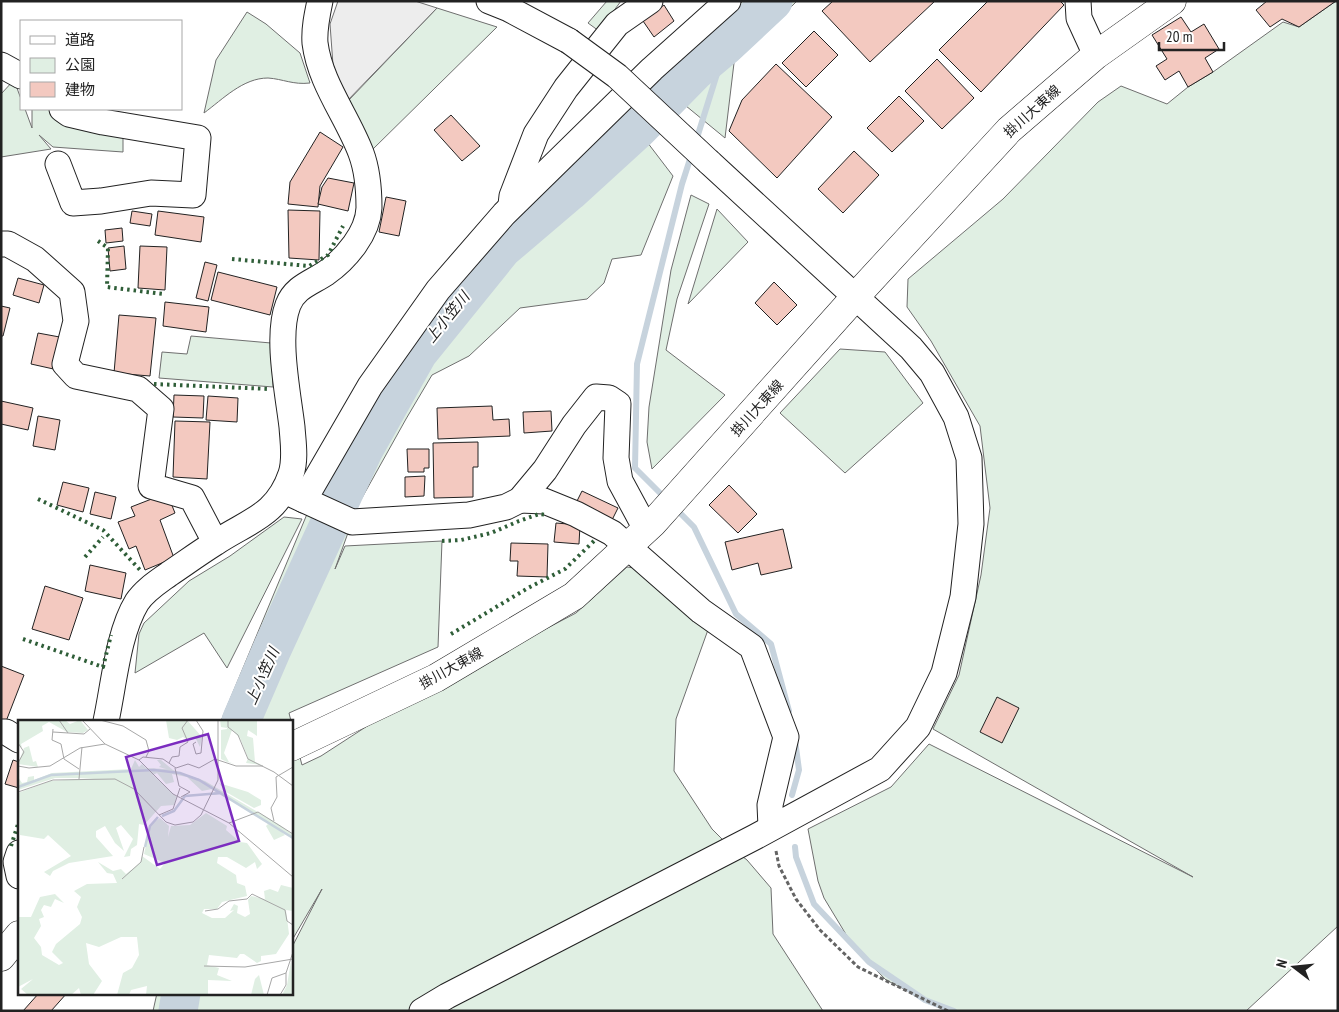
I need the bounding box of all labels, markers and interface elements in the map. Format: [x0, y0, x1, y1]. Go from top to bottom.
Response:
legend [20, 20, 182, 110]
scale bar [1159, 20, 1224, 52]
text: 20 m [1166, 27, 1192, 46]
text: 道路 [65, 30, 95, 49]
text: 公園 [65, 55, 95, 74]
text: 建物 [65, 80, 95, 99]
street label: 掛川大東線 [1000, 81, 1064, 141]
water label: 上小笠川 [421, 286, 475, 346]
street label: 掛川大東線 [727, 376, 787, 440]
water label: 上小笠川 [241, 643, 284, 707]
street label: 掛川大東線 [416, 643, 486, 693]
inset map [18, 720, 292, 994]
north arrow [1269, 942, 1319, 992]
text: N [1272, 957, 1291, 970]

